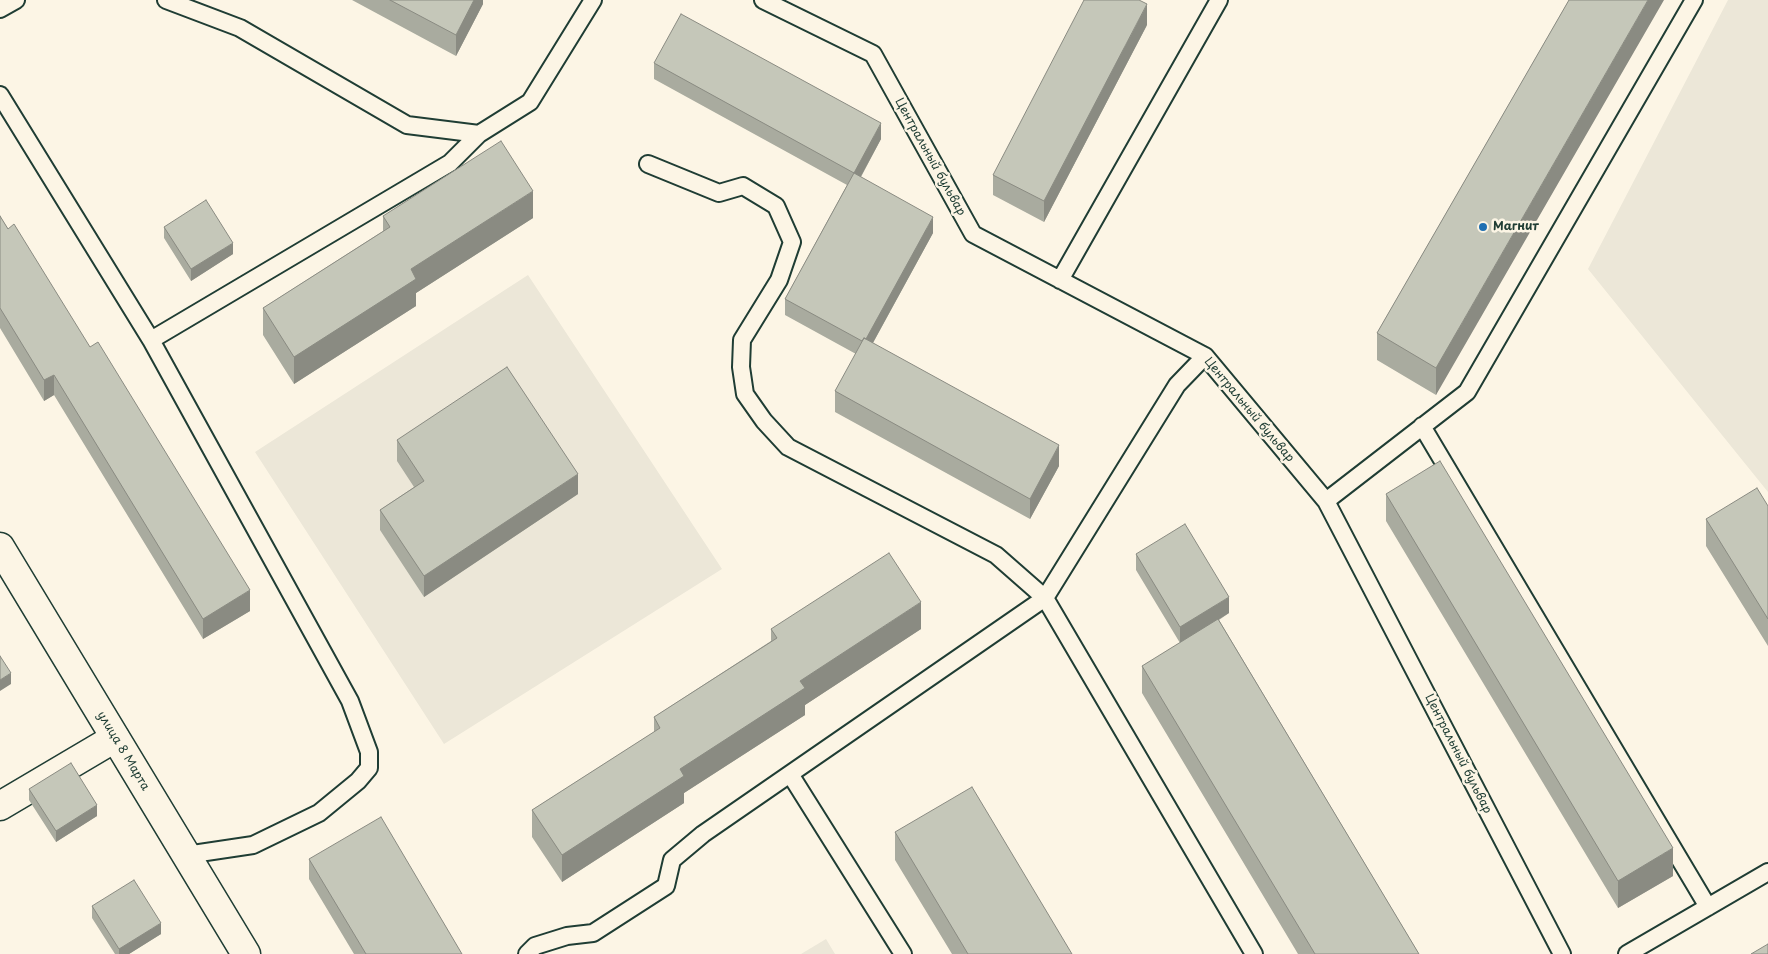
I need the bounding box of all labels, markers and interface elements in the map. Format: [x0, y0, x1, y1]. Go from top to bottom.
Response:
street label: Центральный бульвар [892, 96, 968, 218]
place label: Магнит [1493, 220, 1539, 234]
marker: Магнит [1477, 221, 1489, 233]
street label: Центральный бульвар [1201, 355, 1297, 465]
street label: Центральный бульвар [1422, 692, 1494, 816]
street label: улица 8 Марта [94, 709, 152, 793]

